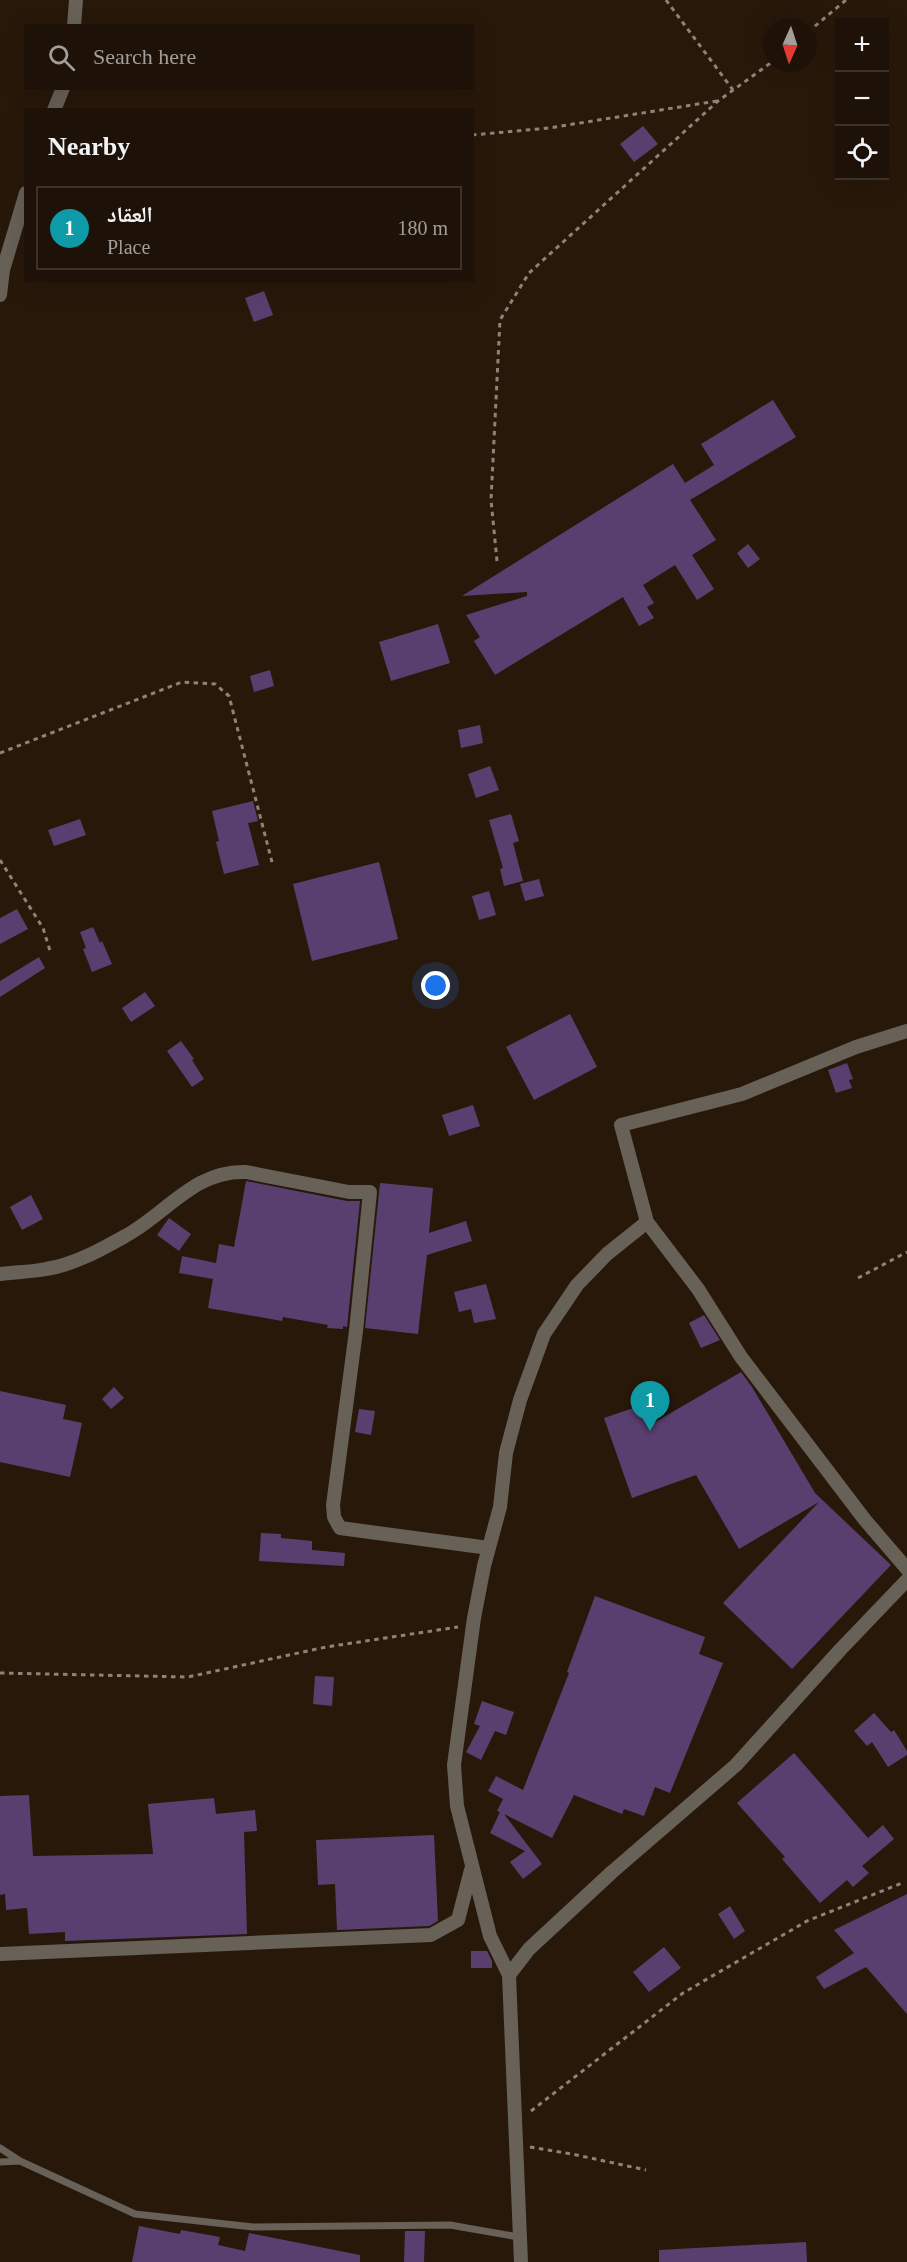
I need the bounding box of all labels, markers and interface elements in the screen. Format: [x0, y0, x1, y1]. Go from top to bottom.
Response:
north arrow [763, 18, 817, 72]
map controls [835, 18, 889, 180]
button: + [835, 18, 889, 72]
search box [24, 24, 474, 90]
icon: search [45, 41, 78, 74]
text: Search here [93, 44, 196, 69]
button: − [835, 72, 889, 126]
button: locate [835, 126, 889, 180]
text: Nearby [48, 132, 130, 161]
text: العقاد [107, 202, 153, 227]
text: 1 [65, 217, 75, 239]
text: 180 m [397, 217, 448, 239]
text: Place [107, 236, 150, 258]
your location [421, 971, 450, 1000]
pin: 1 [630, 1382, 670, 1431]

